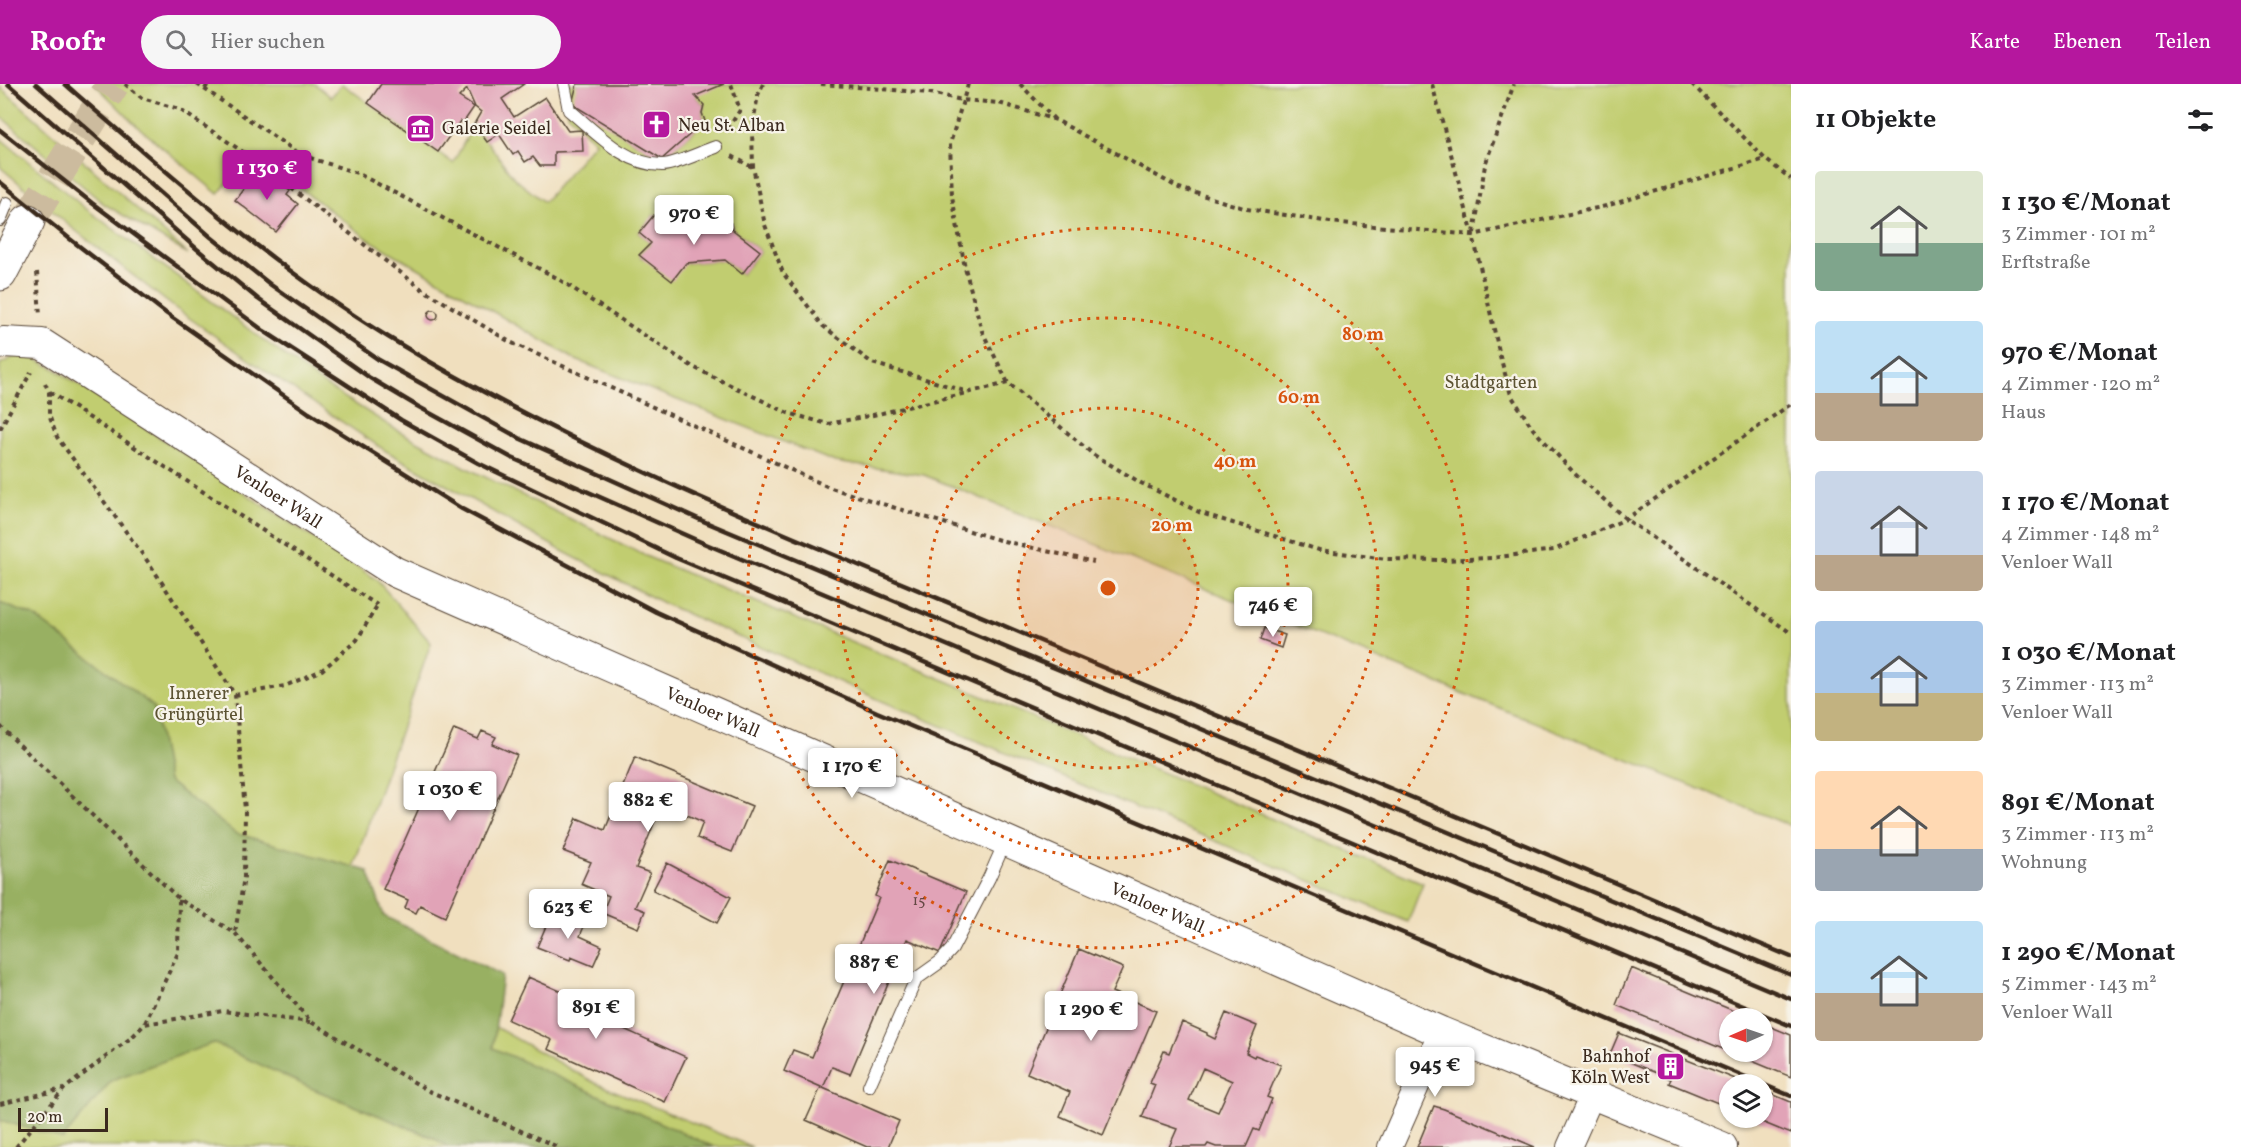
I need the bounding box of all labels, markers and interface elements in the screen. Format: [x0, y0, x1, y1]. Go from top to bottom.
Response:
search box [141, 15, 561, 69]
text: Roofr [30, 23, 105, 62]
icon: search [162, 26, 195, 59]
text: Hier suchen [210, 27, 325, 58]
text: Karte [1969, 28, 2020, 57]
text: Ebenen [2053, 28, 2122, 57]
text: Teilen [2155, 28, 2211, 57]
text: 11 Objekte [1815, 102, 1936, 138]
icon: filters [2184, 104, 2217, 137]
church icon: Neu St. Alban [641, 109, 673, 141]
museum icon: Galerie Seidel [405, 112, 437, 144]
place label: Neu St. Alban [678, 114, 786, 139]
place label: Galerie Seidel [442, 117, 551, 142]
pin: 1 130 € [212, 150, 322, 201]
text: 1 130 € [236, 155, 298, 183]
text: 1 130 €/Monat [2001, 185, 2171, 221]
pin: 970 € [652, 195, 736, 246]
icon: home [1863, 195, 1935, 267]
text: 970 € [669, 200, 719, 228]
text: 3 Zimmer · 101 m² [2001, 221, 2156, 249]
text: Erftstraße [2001, 249, 2091, 277]
text: 80 m [1342, 323, 1384, 348]
text: 970 €/Monat [2001, 335, 2157, 371]
icon: home [1863, 345, 1935, 417]
park label: Stadtgarten [1445, 371, 1538, 396]
text: 4 Zimmer · 120 m² [2001, 371, 2160, 399]
text: 60 m [1278, 386, 1320, 411]
text: Haus [2001, 399, 2046, 427]
text: 40 m [1214, 450, 1256, 475]
street label: Venloer Wall [228, 460, 327, 536]
text: 1 170 €/Monat [2001, 485, 2169, 521]
icon: home [1863, 495, 1935, 567]
text: 20 m [1151, 514, 1193, 539]
text: 4 Zimmer · 148 m² [2001, 521, 2159, 549]
text: Venloer Wall [2001, 549, 2113, 577]
centre of rings [1098, 578, 1118, 598]
pin: 746 € [1231, 587, 1315, 638]
text: 746 € [1248, 592, 1298, 620]
text: 1 030 €/Monat [2001, 635, 2176, 671]
icon: home [1863, 645, 1935, 717]
text: 3 Zimmer · 113 m² [2001, 671, 2154, 699]
street label: Venloer Wall [661, 681, 763, 745]
park label: Innerer Grüngürtel [155, 682, 243, 728]
text: Venloer Wall [2001, 699, 2113, 727]
pin: 1 170 € [797, 748, 907, 799]
text: 1 170 € [822, 753, 882, 781]
pin: 1 030 € [395, 771, 505, 822]
text: 1 030 € [417, 776, 483, 804]
pin: 882 € [606, 782, 690, 833]
text: 891 €/Monat [2001, 785, 2155, 821]
text: 882 € [623, 787, 673, 815]
icon: home [1863, 795, 1935, 867]
text: 3 Zimmer · 113 m² [2001, 821, 2154, 849]
text: Wohnung [2001, 849, 2087, 877]
street label: Venloer Wall [1106, 877, 1208, 940]
pin: 623 € [526, 889, 610, 940]
house number: 15 [912, 891, 926, 912]
text: 623 € [543, 894, 593, 922]
text: 1 290 €/Monat [2001, 935, 2175, 971]
pin: 887 € [832, 944, 916, 995]
icon: home [1863, 945, 1935, 1017]
text: 887 € [849, 949, 899, 977]
text: 5 Zimmer · 143 m² [2001, 971, 2157, 999]
pin: 891 € [554, 989, 638, 1040]
pin: 1 290 € [1036, 991, 1146, 1042]
text: 891 € [572, 994, 620, 1022]
text: 1 290 € [1059, 996, 1123, 1024]
text: Venloer Wall [2001, 999, 2113, 1027]
north arrow [1719, 1008, 1773, 1062]
map controls [1719, 1008, 1773, 1128]
place label: Bahnhof Köln West [1571, 1045, 1652, 1091]
pin: 945 € [1393, 1047, 1477, 1098]
building icon: Bahnhof Köln West [1655, 1050, 1687, 1082]
text: 945 € [1410, 1052, 1460, 1080]
button: layers [1719, 1074, 1773, 1128]
scale bar [18, 1105, 108, 1132]
text: 20 m [27, 1107, 62, 1129]

